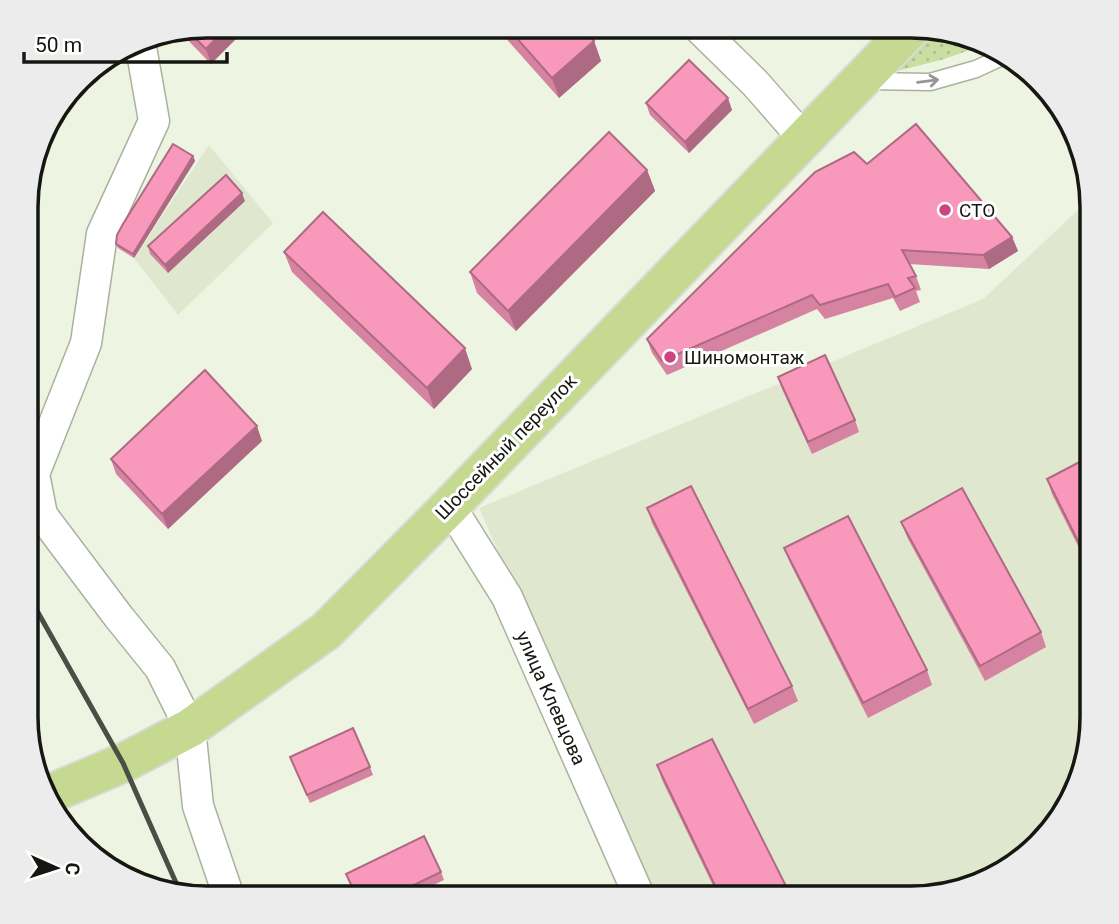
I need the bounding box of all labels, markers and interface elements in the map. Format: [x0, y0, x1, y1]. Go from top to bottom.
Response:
scale bar [24, 21, 228, 65]
text: 50 m [35, 33, 82, 57]
one-way arrow [916, 74, 939, 87]
place label: СТО [959, 199, 995, 222]
marker: СТО [937, 202, 953, 218]
place label: Шиномонтаж [684, 346, 805, 369]
marker: Шиномонтаж [662, 349, 678, 365]
street label: Шоссейный переулок [431, 369, 582, 525]
street label: улица Клевцова [511, 627, 591, 769]
north arrow [21, 833, 91, 903]
text: С [61, 862, 84, 876]

